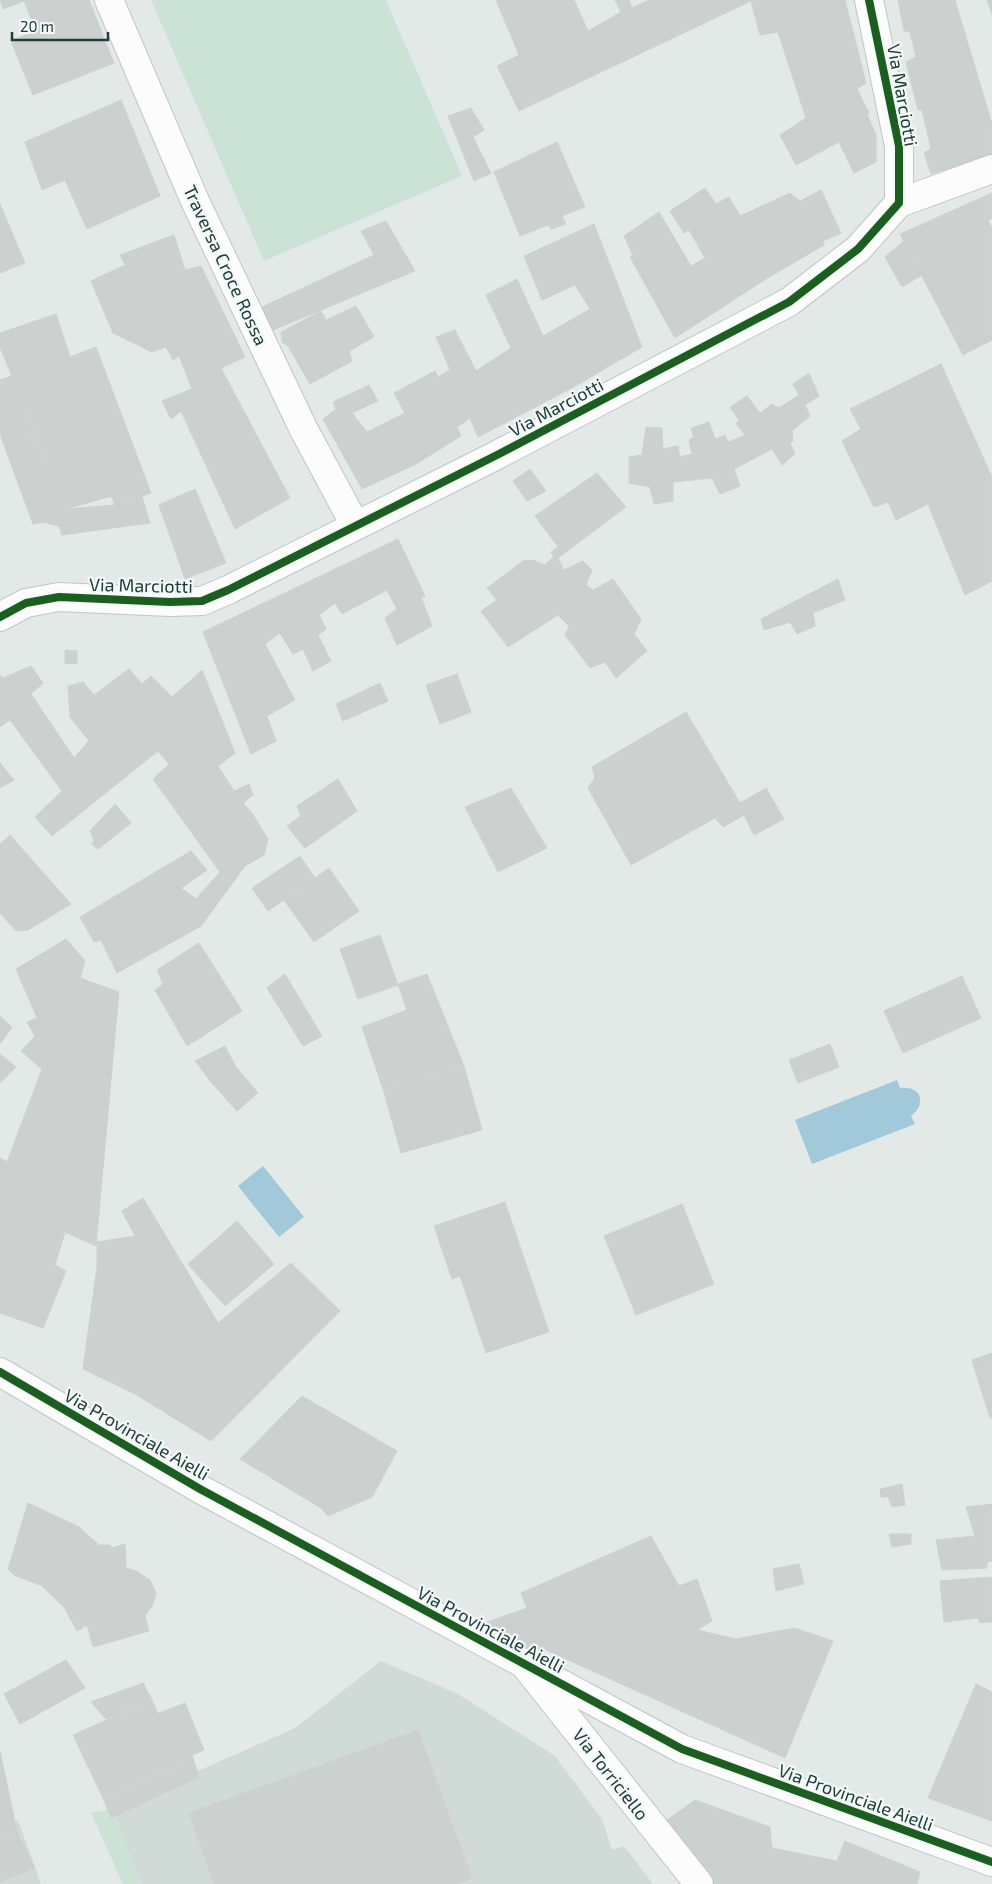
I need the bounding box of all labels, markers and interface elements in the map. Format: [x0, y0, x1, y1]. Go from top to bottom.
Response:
scale bar [12, 10, 109, 42]
text: 20 m [20, 17, 54, 35]
street label: Via Marciotti [883, 42, 923, 148]
street label: Traversa Croce Rossa [179, 181, 273, 349]
street label: Via Marciotti [505, 373, 607, 441]
street label: Via Marciotti [89, 573, 193, 597]
street label: Via Provinciale Aielli [61, 1384, 213, 1484]
street label: Via Provinciale Aielli [414, 1581, 568, 1677]
street label: Via Torriciello [568, 1724, 654, 1824]
street label: Via Provinciale Aielli [775, 1759, 937, 1835]

